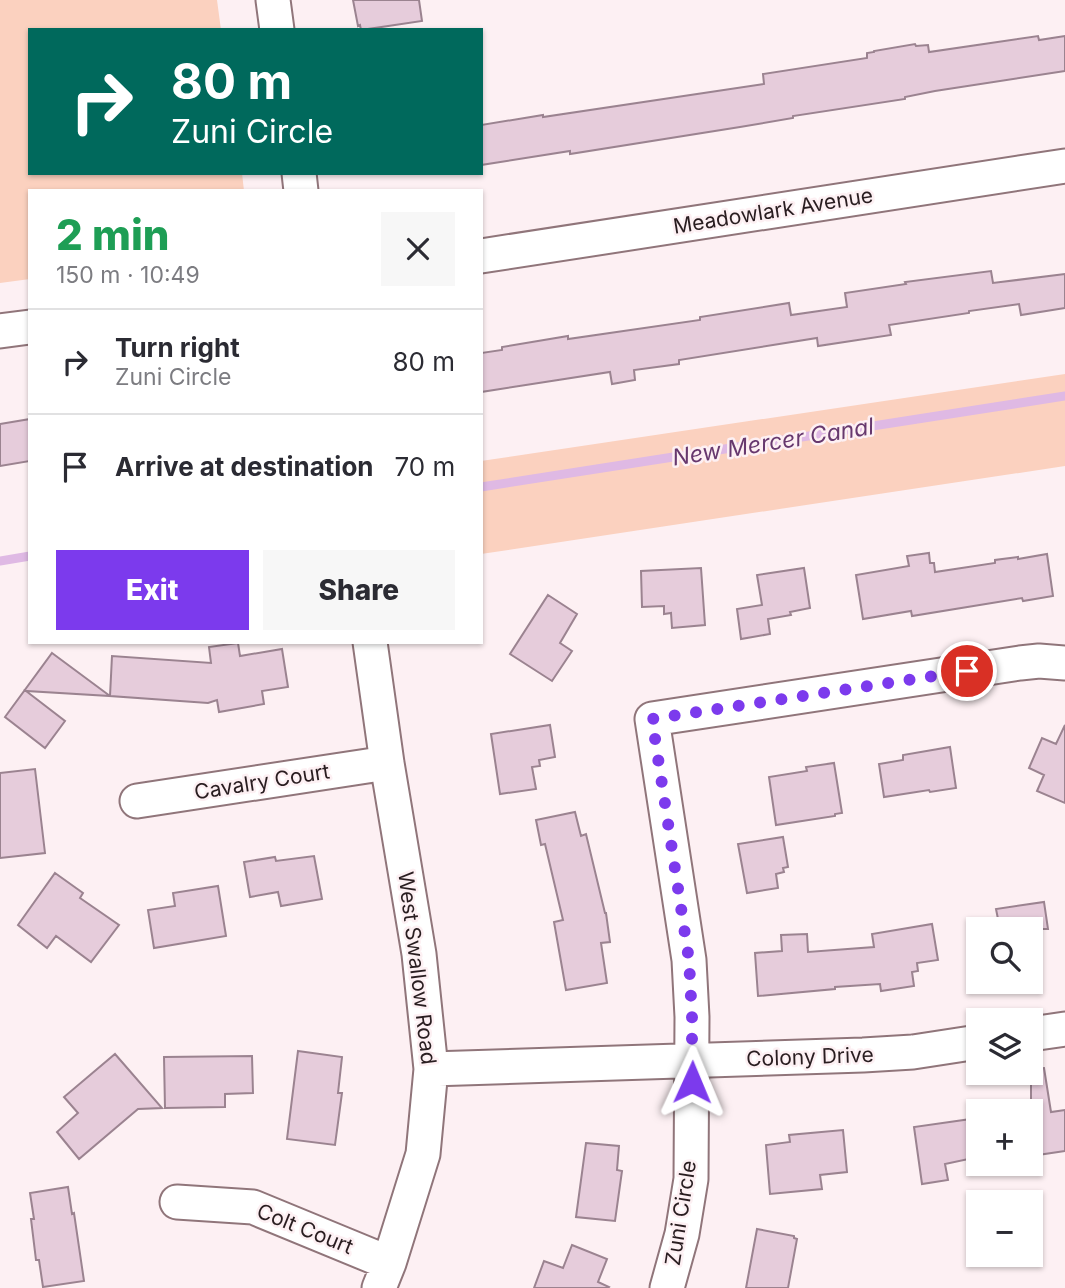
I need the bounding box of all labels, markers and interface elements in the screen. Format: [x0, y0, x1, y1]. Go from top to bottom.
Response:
text: 80 m [171, 52, 292, 111]
icon: right [56, 56, 147, 147]
text: Zuni Circle [171, 112, 333, 151]
street label: Meadowlark Avenue [671, 182, 875, 239]
text: 2 min [56, 209, 170, 260]
button: close [381, 212, 455, 286]
text: 150 m · 10:49 [56, 261, 200, 289]
text: Turn right [115, 332, 240, 363]
icon: right [56, 343, 94, 381]
text: 80 m [392, 346, 455, 377]
text: Zuni Circle [115, 363, 231, 391]
water label: New Mercer Canal [670, 412, 876, 472]
icon: arrive [56, 448, 94, 486]
text: Arrive at destination [115, 451, 374, 482]
text: 70 m [395, 451, 455, 482]
button: Exit [56, 550, 249, 630]
button: Share [263, 550, 455, 630]
pin [937, 641, 997, 701]
icon: arrive [948, 652, 986, 690]
street label: Cavalry Court [192, 758, 332, 805]
street label: West Swallow Road [393, 870, 442, 1066]
map controls [966, 917, 1043, 1267]
button: search [966, 917, 1043, 994]
button: layers [966, 1008, 1043, 1085]
street label: Colony Drive [746, 1042, 874, 1071]
position arrow [655, 1045, 729, 1119]
button: + [966, 1099, 1043, 1176]
street label: Zuni Circle [660, 1158, 701, 1267]
button: − [966, 1190, 1043, 1267]
street label: Colt Court [253, 1198, 357, 1259]

